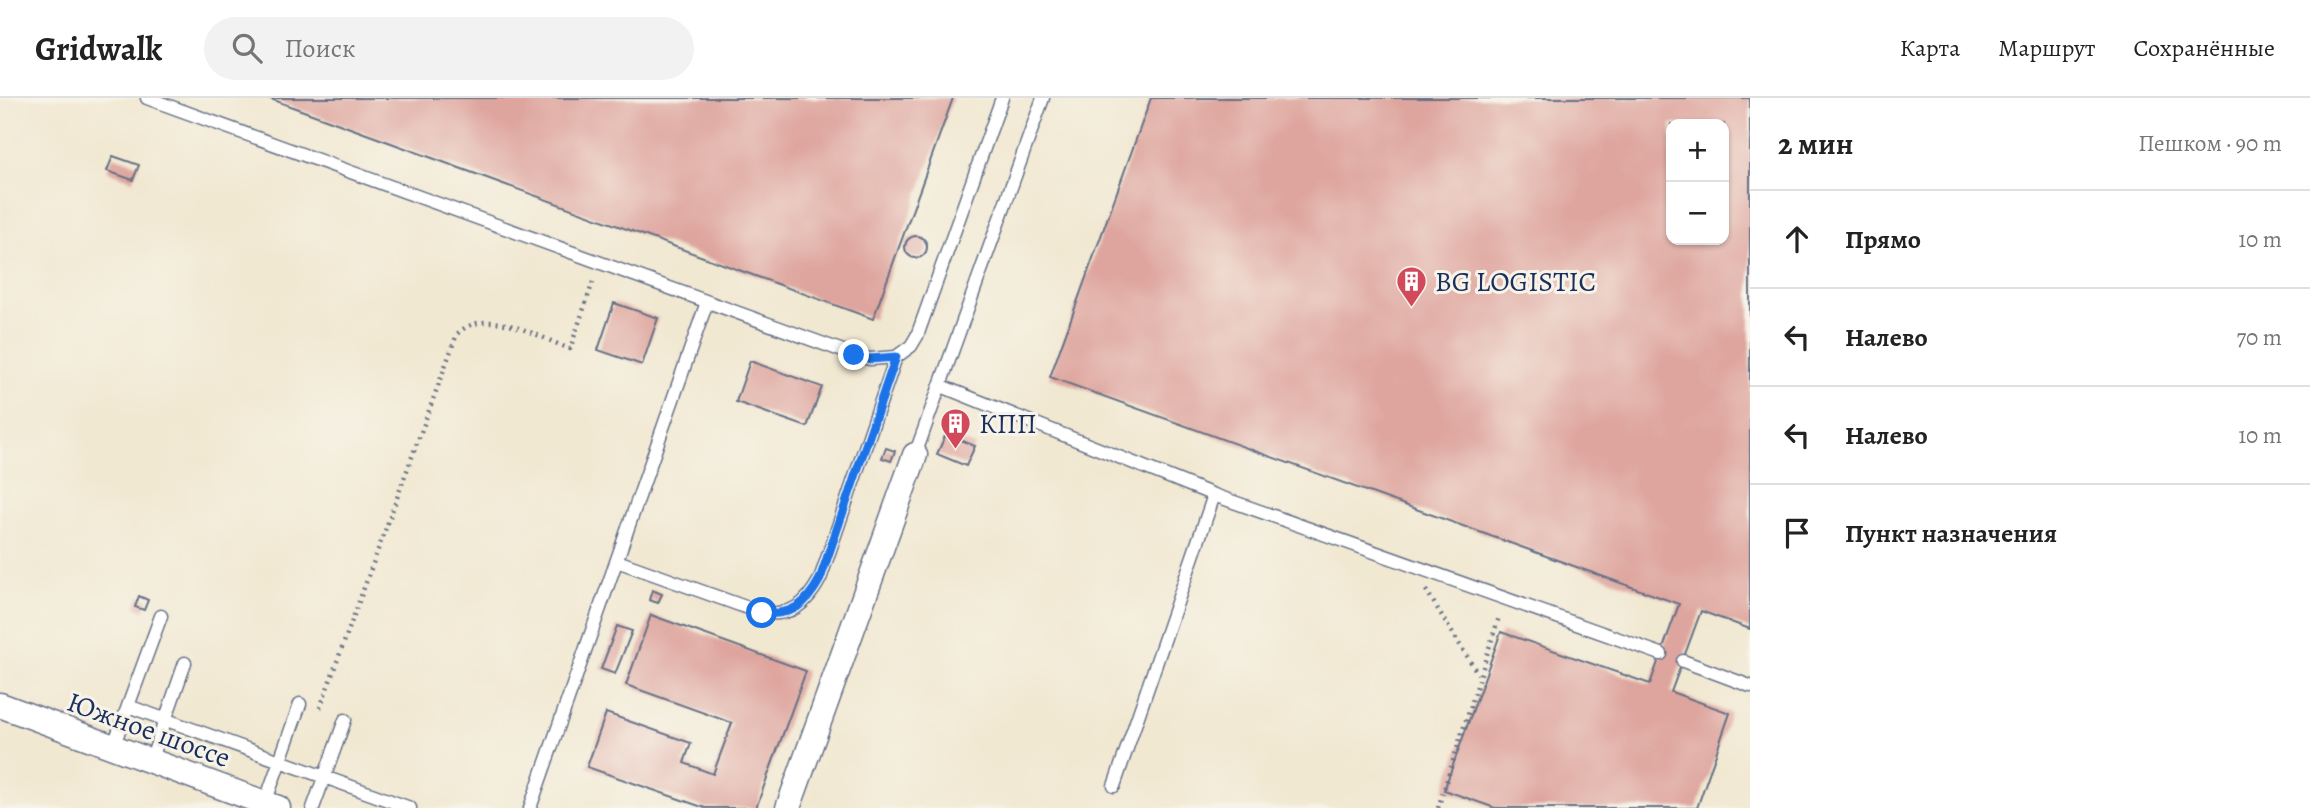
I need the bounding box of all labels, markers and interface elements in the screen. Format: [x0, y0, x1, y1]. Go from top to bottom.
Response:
search box [204, 17, 694, 80]
text: Gridwalk [35, 26, 162, 71]
icon: search [228, 29, 266, 67]
text: Поиск [284, 31, 356, 66]
text: Карта [1900, 32, 1960, 64]
text: Маршрут [1998, 32, 2096, 64]
text: Сохранённые [2134, 32, 2275, 64]
map controls [1666, 119, 1729, 245]
button: + [1666, 119, 1729, 182]
text: 2 мин [1778, 124, 1853, 164]
text: Пешком · 90 m [2138, 128, 2282, 159]
button: − [1666, 182, 1729, 245]
icon: ahead [1778, 220, 1816, 258]
text: Прямо [1845, 222, 1921, 257]
text: 10 m [2238, 224, 2282, 255]
place label: BG LOGISTIC [1435, 263, 1596, 301]
building icon: BG LOGISTIC [1395, 264, 1429, 308]
icon: left [1778, 318, 1816, 356]
text: Налево [1845, 320, 1928, 355]
text: 70 m [2236, 322, 2282, 353]
route end [838, 339, 869, 370]
place label: КПП [979, 405, 1037, 443]
building icon: КПП [939, 406, 973, 450]
icon: left [1778, 416, 1816, 454]
text: Налево [1845, 418, 1928, 453]
text: 10 m [2238, 420, 2282, 451]
icon: arrive [1778, 514, 1816, 552]
text: Пункт назначения [1845, 516, 2057, 551]
route start [746, 597, 777, 628]
street label: Южное шоссе [62, 683, 236, 777]

